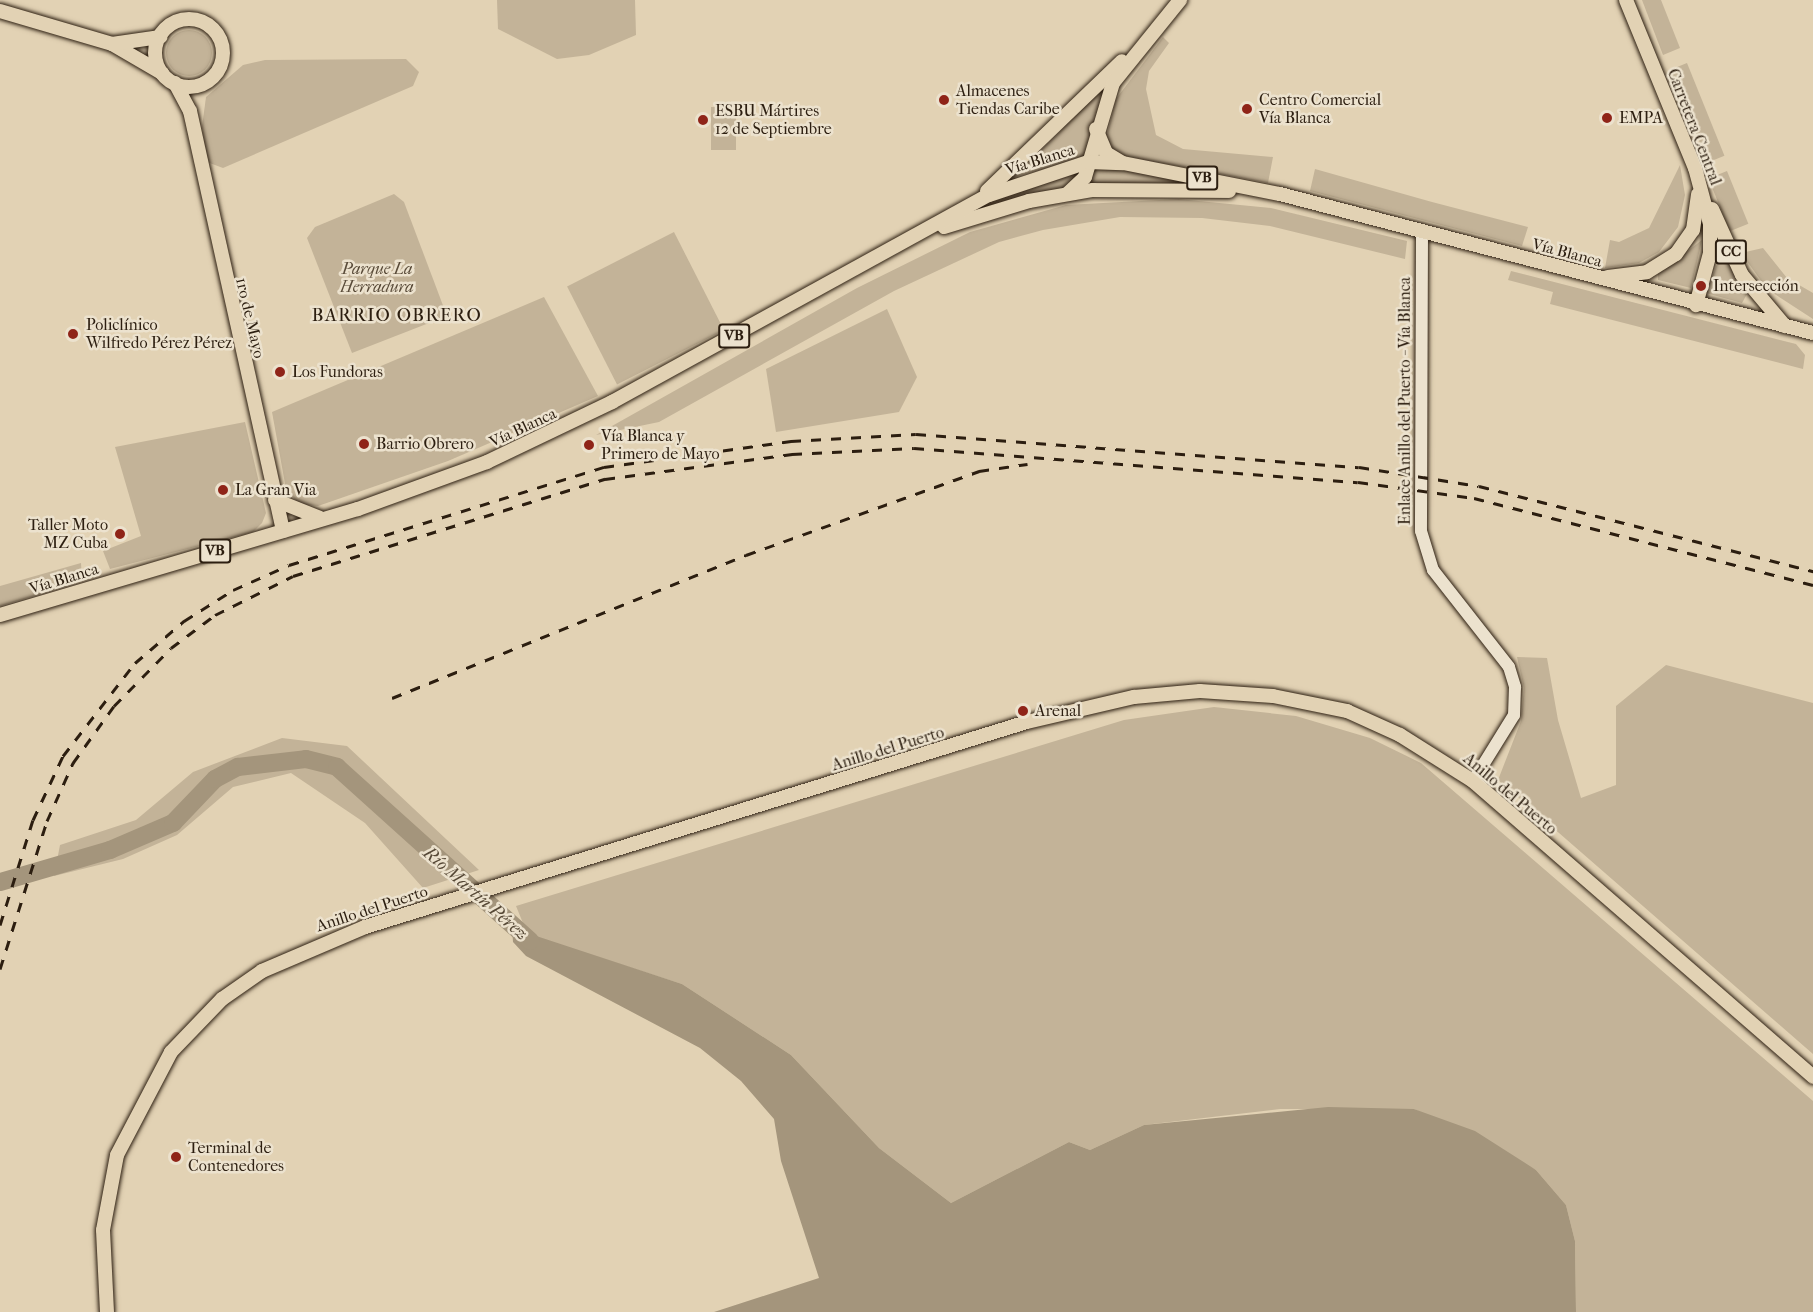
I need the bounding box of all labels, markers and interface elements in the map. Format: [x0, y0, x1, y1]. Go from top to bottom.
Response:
street label: Carretera Central [1663, 66, 1725, 188]
place label: Almacenes Tiendas Caribe [956, 81, 1060, 119]
place label: Centro Comercial Vía Blanca [1259, 90, 1381, 128]
marker: Almacenes Tiendas Caribe [937, 93, 951, 107]
place label: ESBU Mártires 12 de Septiembre [715, 101, 832, 139]
marker: Centro Comercial Vía Blanca [1240, 102, 1254, 116]
place label: EMPA [1619, 108, 1663, 128]
marker: EMPA [1600, 111, 1614, 125]
marker: ESBU Mártires 12 de Septiembre [696, 113, 710, 127]
street label: Vía Blanca [1003, 140, 1077, 180]
road number: VB [1186, 166, 1218, 190]
street label: Vía Blanca [1530, 234, 1604, 272]
road number: CC [1714, 240, 1748, 264]
park label: Parque La Herradura [340, 259, 414, 297]
street label: 1ro de Mayo [231, 276, 269, 360]
place label: Intersección [1713, 276, 1799, 296]
street label: Enlace Anillo del Puerto - Vía Blanca [1395, 277, 1415, 525]
marker: Intersección [1694, 279, 1708, 293]
district label: BARRIO OBRERO [312, 305, 482, 327]
place label: Policlínico Wilfredo Pérez Pérez [86, 315, 232, 353]
road number: VB [718, 324, 750, 348]
marker: Policlínico Wilfredo Pérez Pérez [64, 325, 82, 343]
place label: Los Fundoras [292, 362, 383, 382]
marker: Los Fundoras [273, 365, 287, 379]
street label: Vía Blanca [487, 404, 559, 452]
place label: Vía Blanca y Primero de Mayo [601, 426, 720, 464]
place label: Barrio Obrero [376, 434, 474, 454]
marker: Barrio Obrero [357, 437, 371, 451]
marker: Vía Blanca y Primero de Mayo [582, 438, 596, 452]
place label: La Gran Via [235, 480, 316, 500]
marker: La Gran Via [216, 483, 230, 497]
place label: Taller Moto MZ Cuba [28, 515, 108, 553]
marker: Taller Moto MZ Cuba [113, 527, 127, 541]
road number: VB [198, 539, 232, 563]
street label: Vía Blanca [27, 559, 101, 599]
place label: Arenal [1035, 701, 1081, 721]
marker: Arenal [1016, 704, 1030, 718]
street label: Anillo del Puerto [830, 723, 946, 775]
street label: Anillo del Puerto [1459, 749, 1561, 839]
water label: Río Martín Pérez [418, 843, 532, 945]
street label: Anillo del Puerto [314, 882, 430, 936]
place label: Terminal de Contenedores [188, 1138, 284, 1176]
marker: Terminal de Contenedores [169, 1150, 183, 1164]

